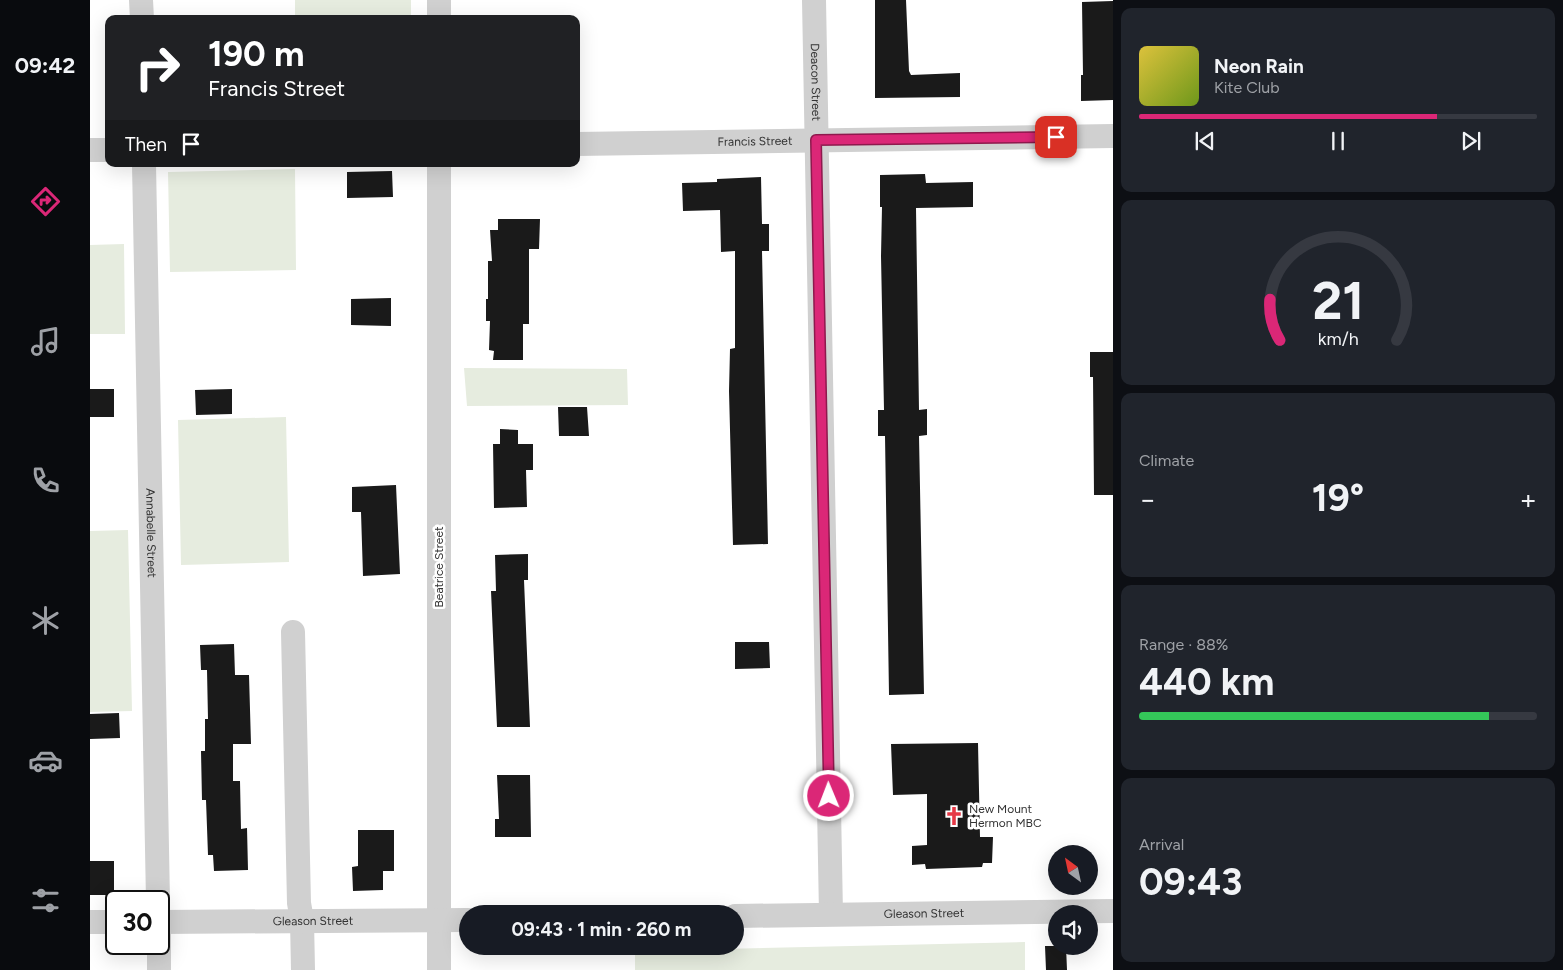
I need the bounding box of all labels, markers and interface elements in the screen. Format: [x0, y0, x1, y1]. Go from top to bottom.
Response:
text: 190 m [208, 33, 305, 75]
icon: right [125, 35, 190, 100]
street label: Deacon Street [808, 43, 823, 121]
text: 09:42 [15, 52, 75, 79]
text: Neon Rain [1214, 55, 1304, 78]
text: Francis Street [208, 75, 345, 102]
text: Kite Club [1214, 78, 1280, 97]
pin [1035, 116, 1077, 158]
icon: arrive [1042, 123, 1070, 151]
icon: previous [1191, 127, 1219, 155]
icon: pause [1324, 127, 1352, 155]
icon: next [1457, 127, 1485, 155]
icon: arrive [177, 130, 205, 158]
text: Then [125, 133, 167, 156]
street label: Francis Street [717, 134, 793, 149]
icon: directions [28, 184, 63, 219]
text: 21 [1312, 270, 1364, 332]
icon: music [28, 324, 63, 359]
text: km/h [1318, 328, 1358, 349]
text: Climate [1139, 451, 1194, 470]
icon: phone [28, 463, 63, 498]
text: 19° [1312, 475, 1364, 521]
text: − [1139, 482, 1156, 516]
text: + [1520, 482, 1537, 516]
street label: Annabelle Street [143, 488, 159, 578]
street label: Beatrice Street [432, 526, 446, 608]
icon: climate [28, 603, 63, 638]
text: Range · 88% [1139, 635, 1228, 654]
text: 440 km [1139, 659, 1274, 705]
icon: car [28, 743, 63, 778]
position arrow [802, 769, 854, 821]
place label: New Mount Hermon MBC [969, 802, 1042, 830]
church icon: New Mount Hermon MBC [943, 805, 965, 827]
text: Arrival [1139, 835, 1184, 854]
north arrow [1048, 845, 1098, 895]
map controls [1048, 845, 1098, 955]
text: 09:43 [1139, 859, 1242, 905]
icon: filters [28, 883, 63, 918]
speed limit sign: 30 [105, 890, 170, 955]
button: sound [1048, 905, 1098, 955]
street label: Gleason Street [884, 906, 965, 921]
street label: Gleason Street [273, 914, 354, 928]
text: 09:43 · 1 min · 260 m [512, 918, 691, 941]

